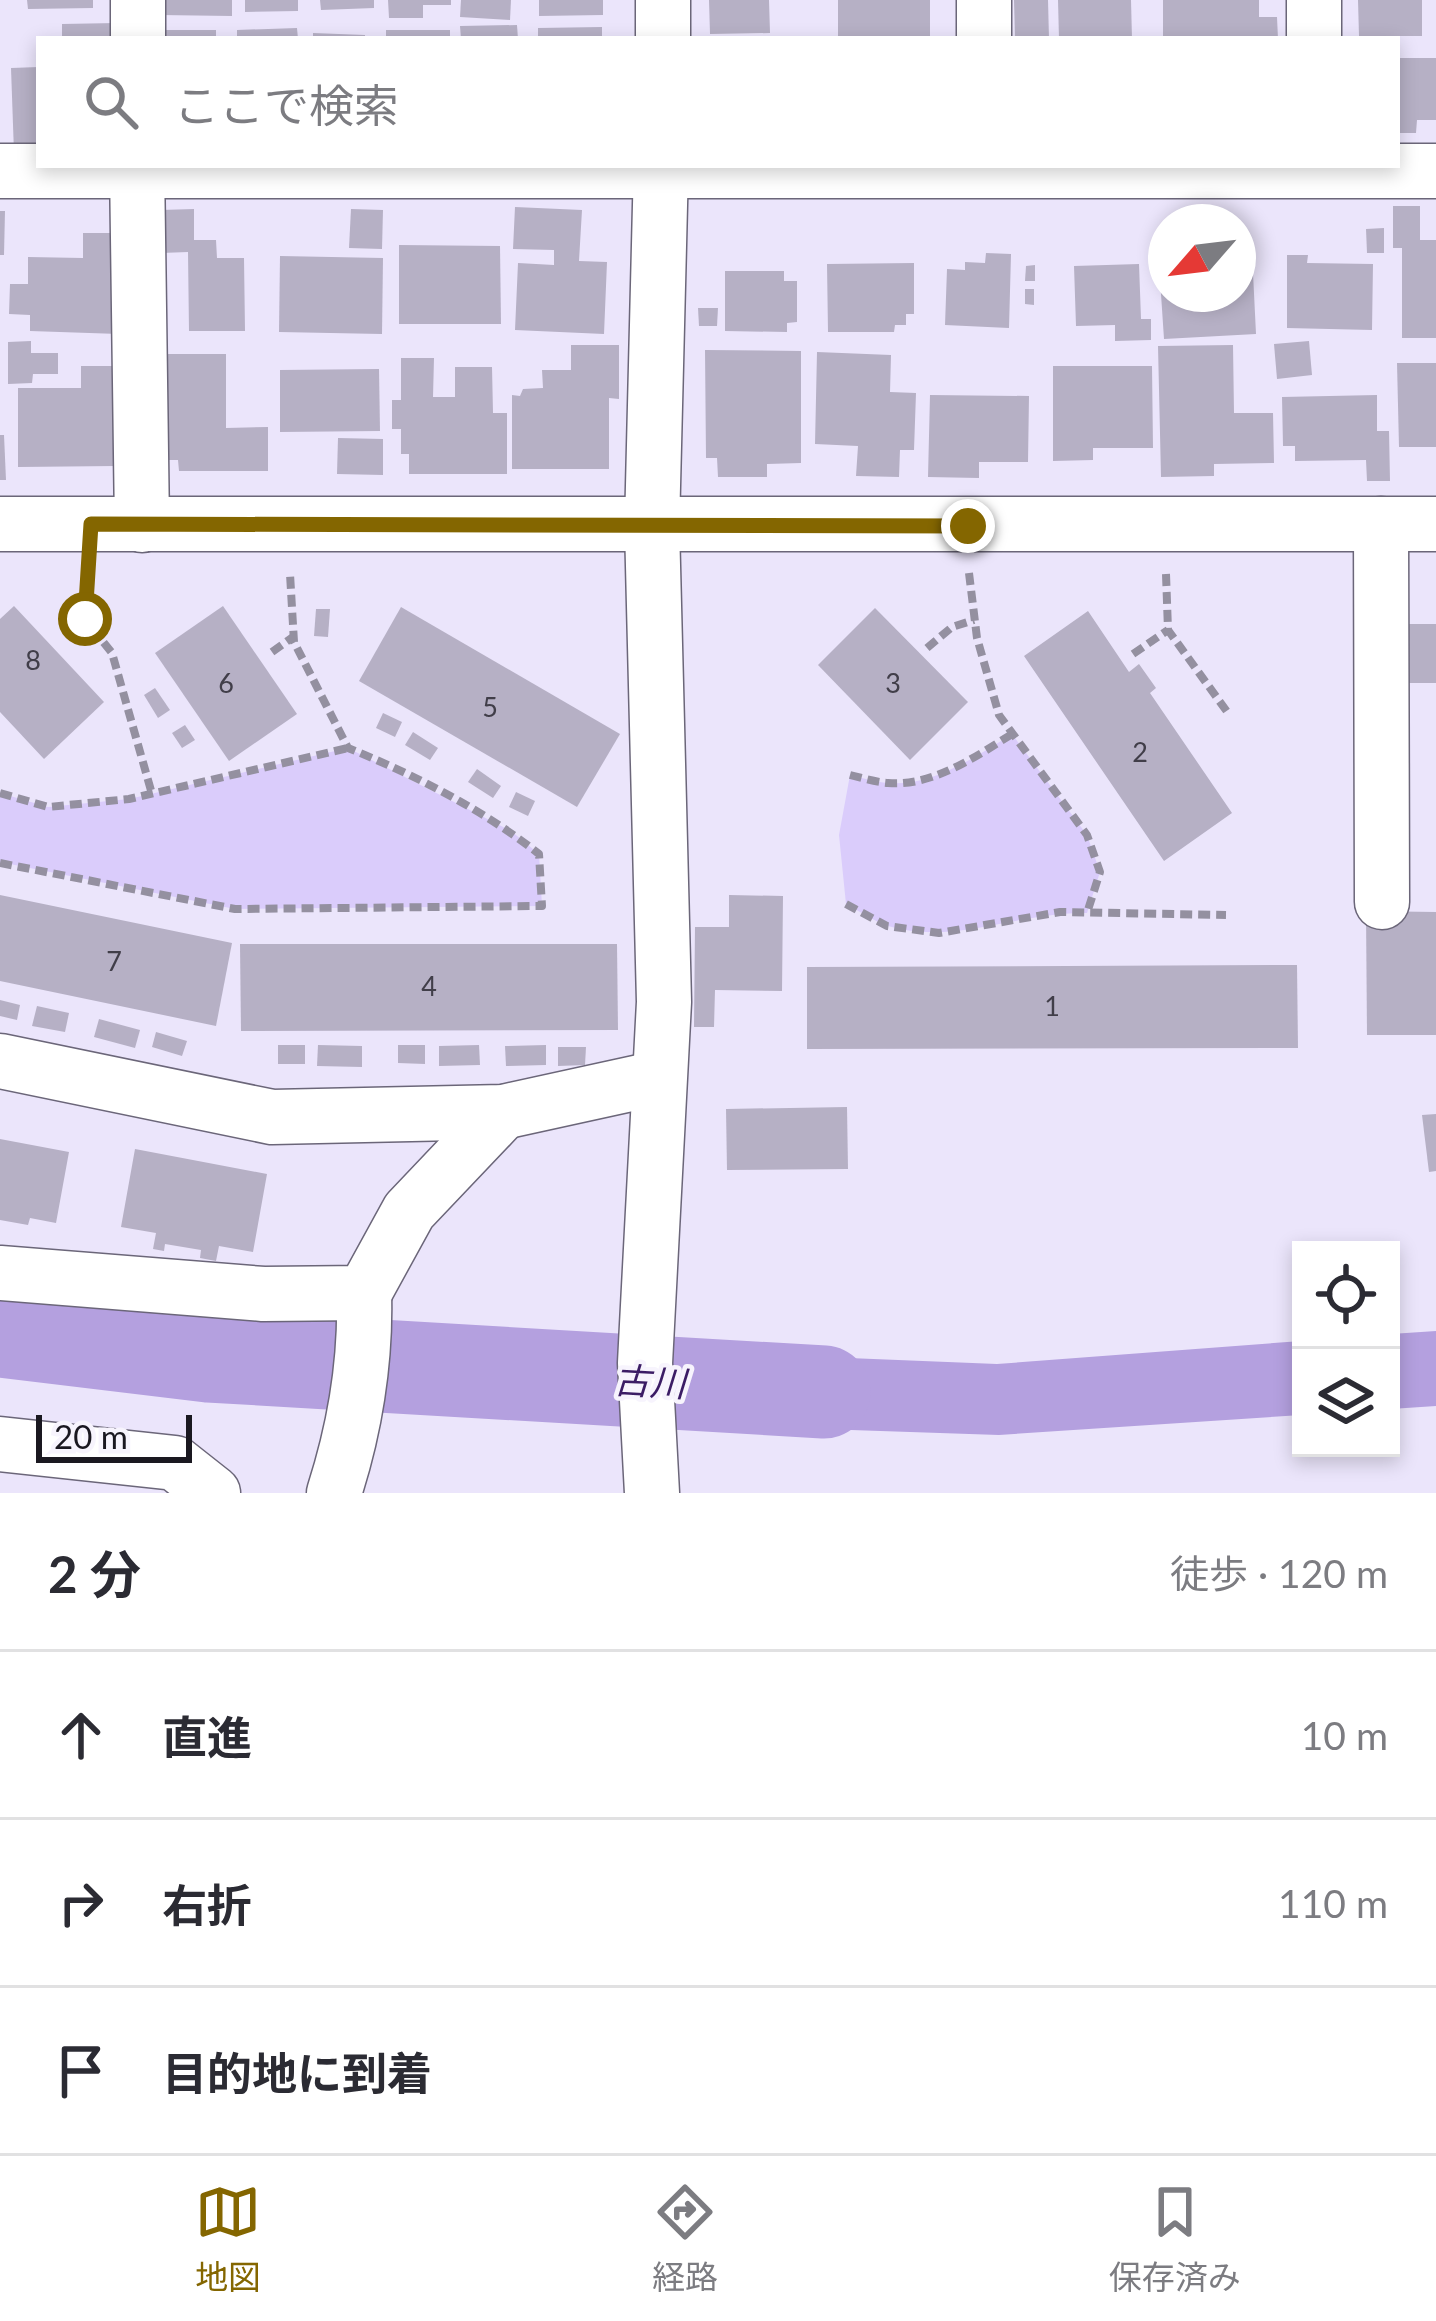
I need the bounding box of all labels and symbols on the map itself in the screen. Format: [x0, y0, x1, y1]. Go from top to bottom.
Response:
north arrow [1148, 204, 1256, 312]
route end [941, 499, 995, 553]
route start [58, 592, 112, 646]
house number: 8 [25, 643, 41, 676]
house number: 6 [218, 666, 234, 699]
house number: 3 [885, 666, 901, 699]
house number: 5 [482, 690, 498, 723]
house number: 2 [1132, 735, 1148, 768]
house number: 7 [106, 944, 122, 977]
house number: 4 [421, 969, 437, 1002]
house number: 1 [1044, 989, 1060, 1022]
water label: 古川 [613, 1357, 691, 1405]
scale bar [36, 1409, 192, 1462]

